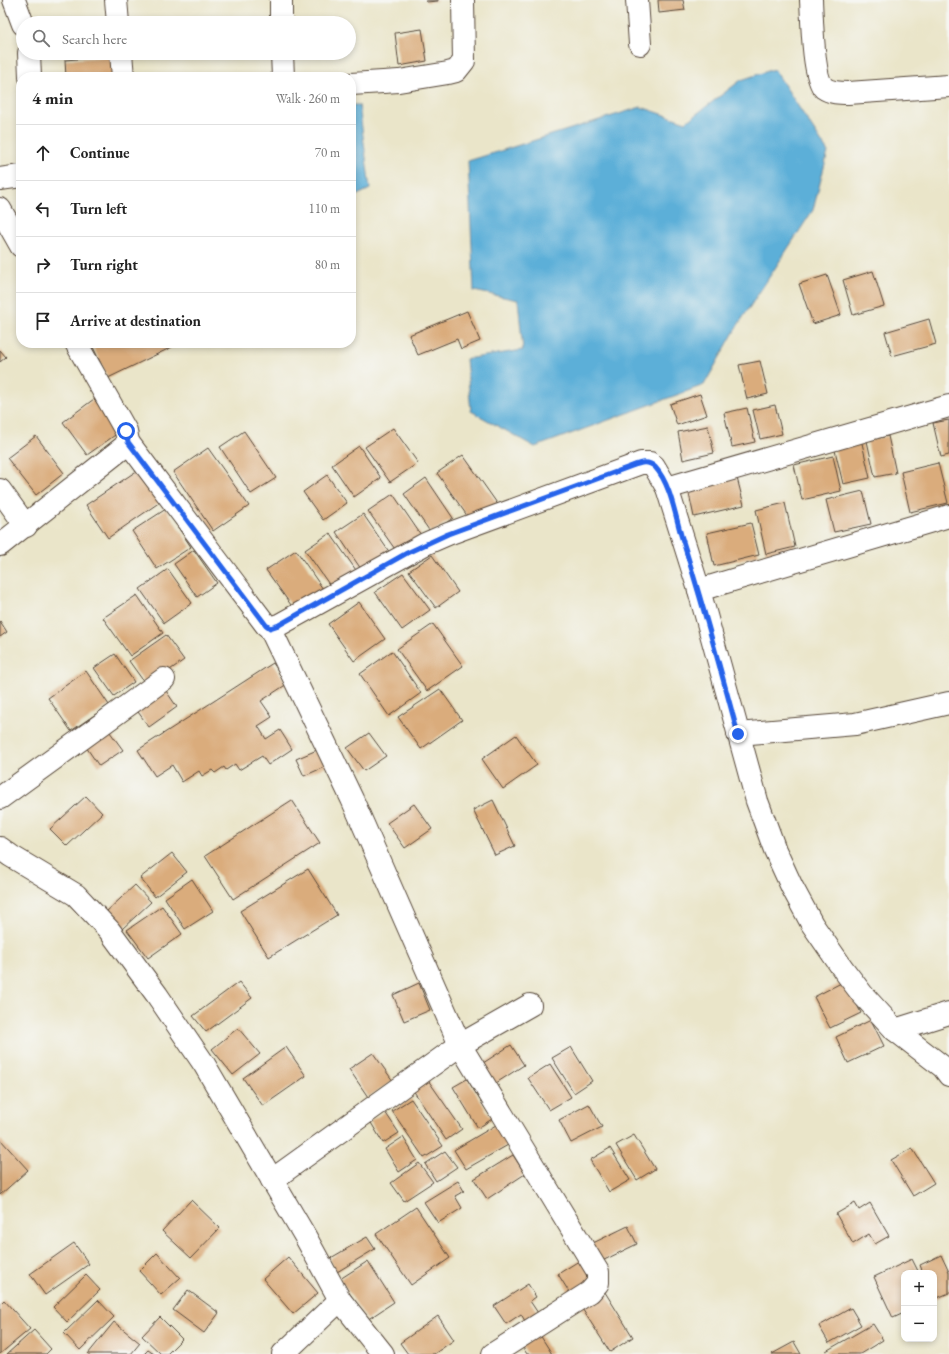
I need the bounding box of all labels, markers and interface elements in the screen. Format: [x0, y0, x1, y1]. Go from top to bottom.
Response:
search box [16, 16, 356, 60]
icon: search [30, 27, 52, 49]
text: Search here [62, 29, 127, 48]
text: 4 min [32, 87, 73, 109]
text: Walk · 260 m [276, 90, 340, 107]
icon: ahead [32, 142, 54, 164]
text: Continue [70, 143, 130, 162]
text: 70 m [315, 144, 340, 161]
icon: left [32, 198, 54, 220]
text: Turn left [70, 199, 127, 218]
text: 110 m [309, 200, 340, 217]
icon: right [32, 254, 54, 276]
text: Turn right [70, 255, 138, 274]
text: 80 m [315, 256, 340, 273]
icon: arrive [32, 310, 54, 332]
text: Arrive at destination [70, 311, 201, 330]
route start [117, 422, 135, 440]
route end [729, 725, 747, 743]
map controls [901, 1270, 937, 1342]
button: + [901, 1270, 937, 1306]
button: − [901, 1306, 937, 1342]

